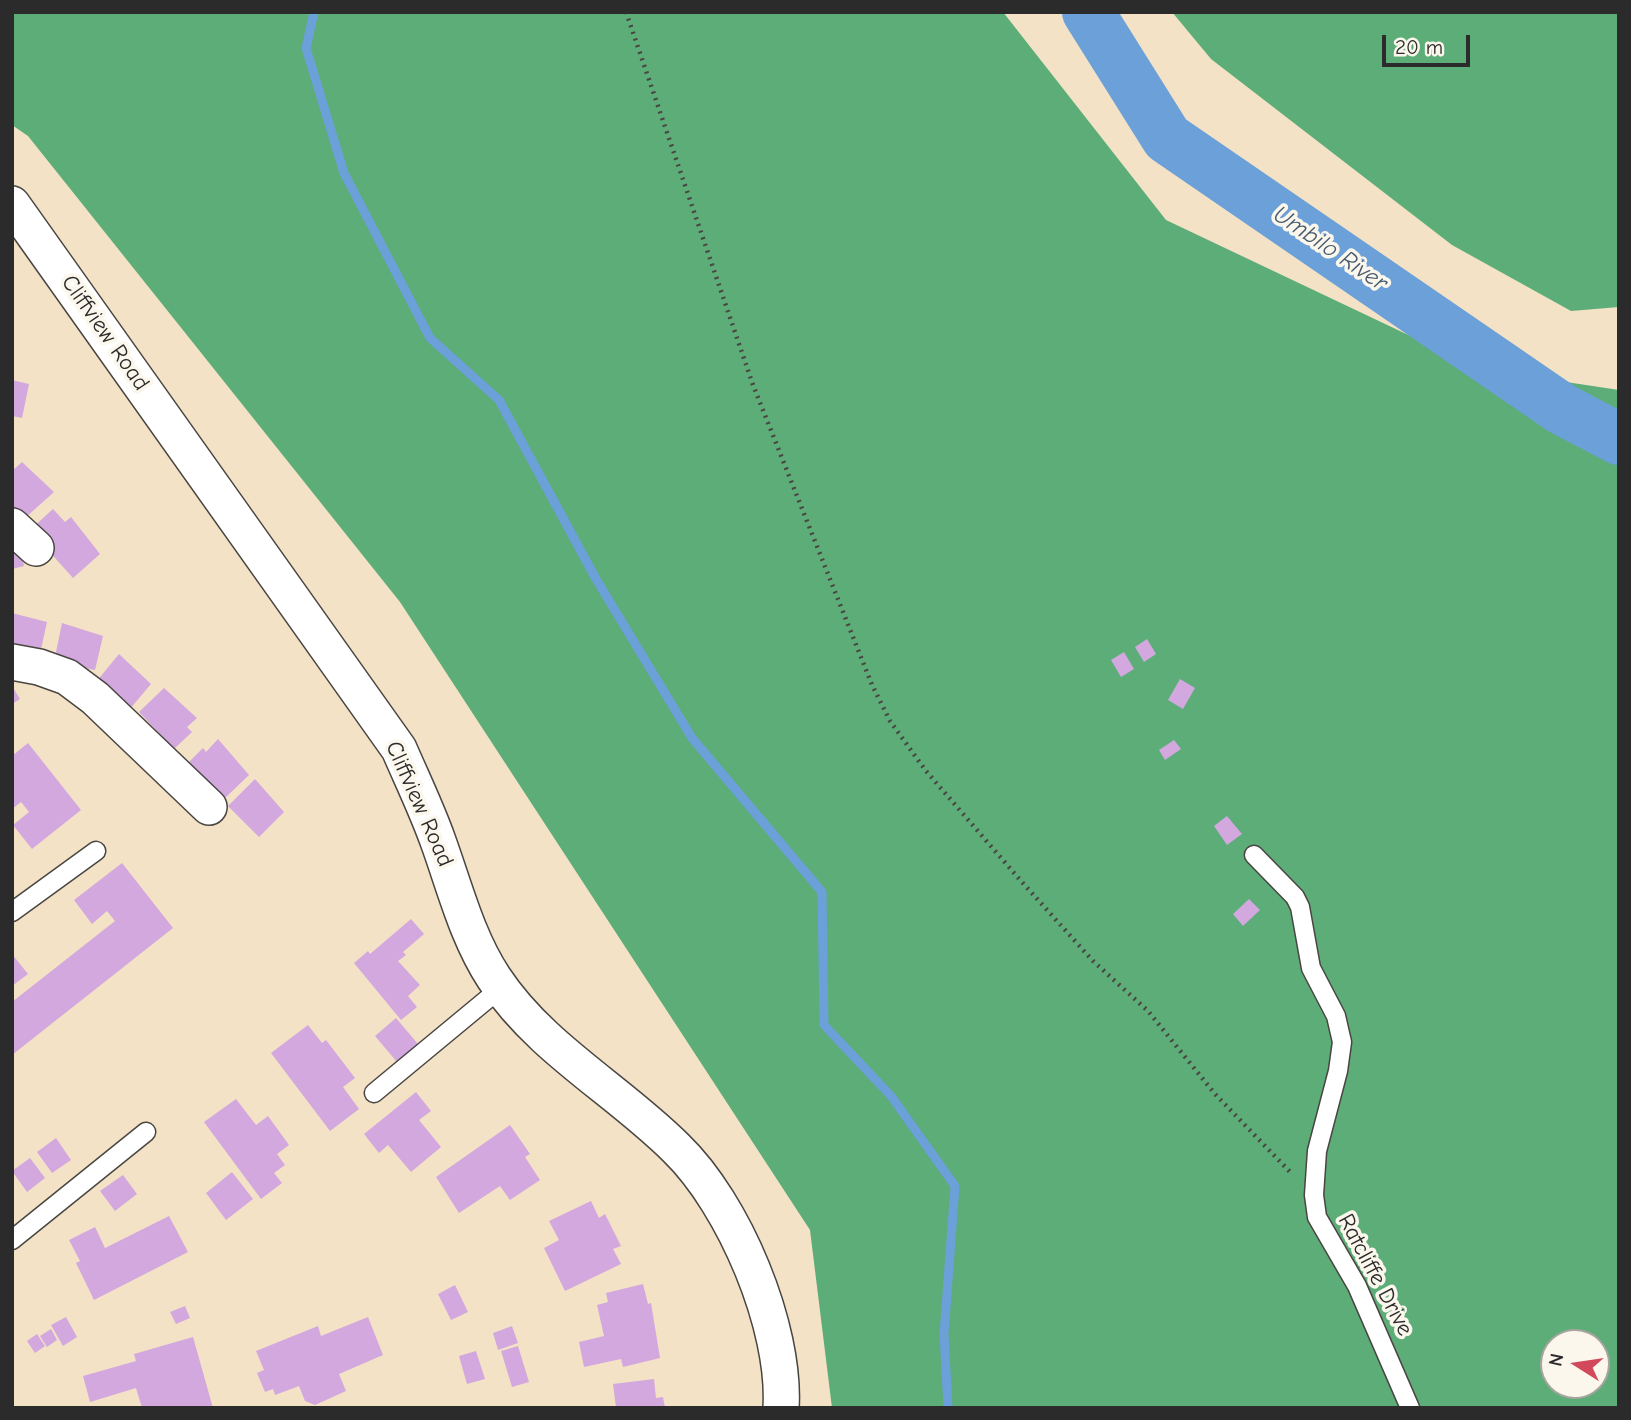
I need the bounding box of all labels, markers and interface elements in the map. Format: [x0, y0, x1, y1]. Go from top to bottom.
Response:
scale bar [1386, 21, 1474, 65]
text: 20 m [1395, 35, 1443, 59]
water label: Umbilo River [1267, 200, 1393, 298]
street label: Cliffview Road [55, 270, 155, 396]
street label: Cliffview Road [379, 737, 459, 871]
street label: Ratcliffe Drive [1331, 1210, 1419, 1340]
north arrow [1540, 1329, 1610, 1399]
text: N [1544, 1352, 1568, 1368]

